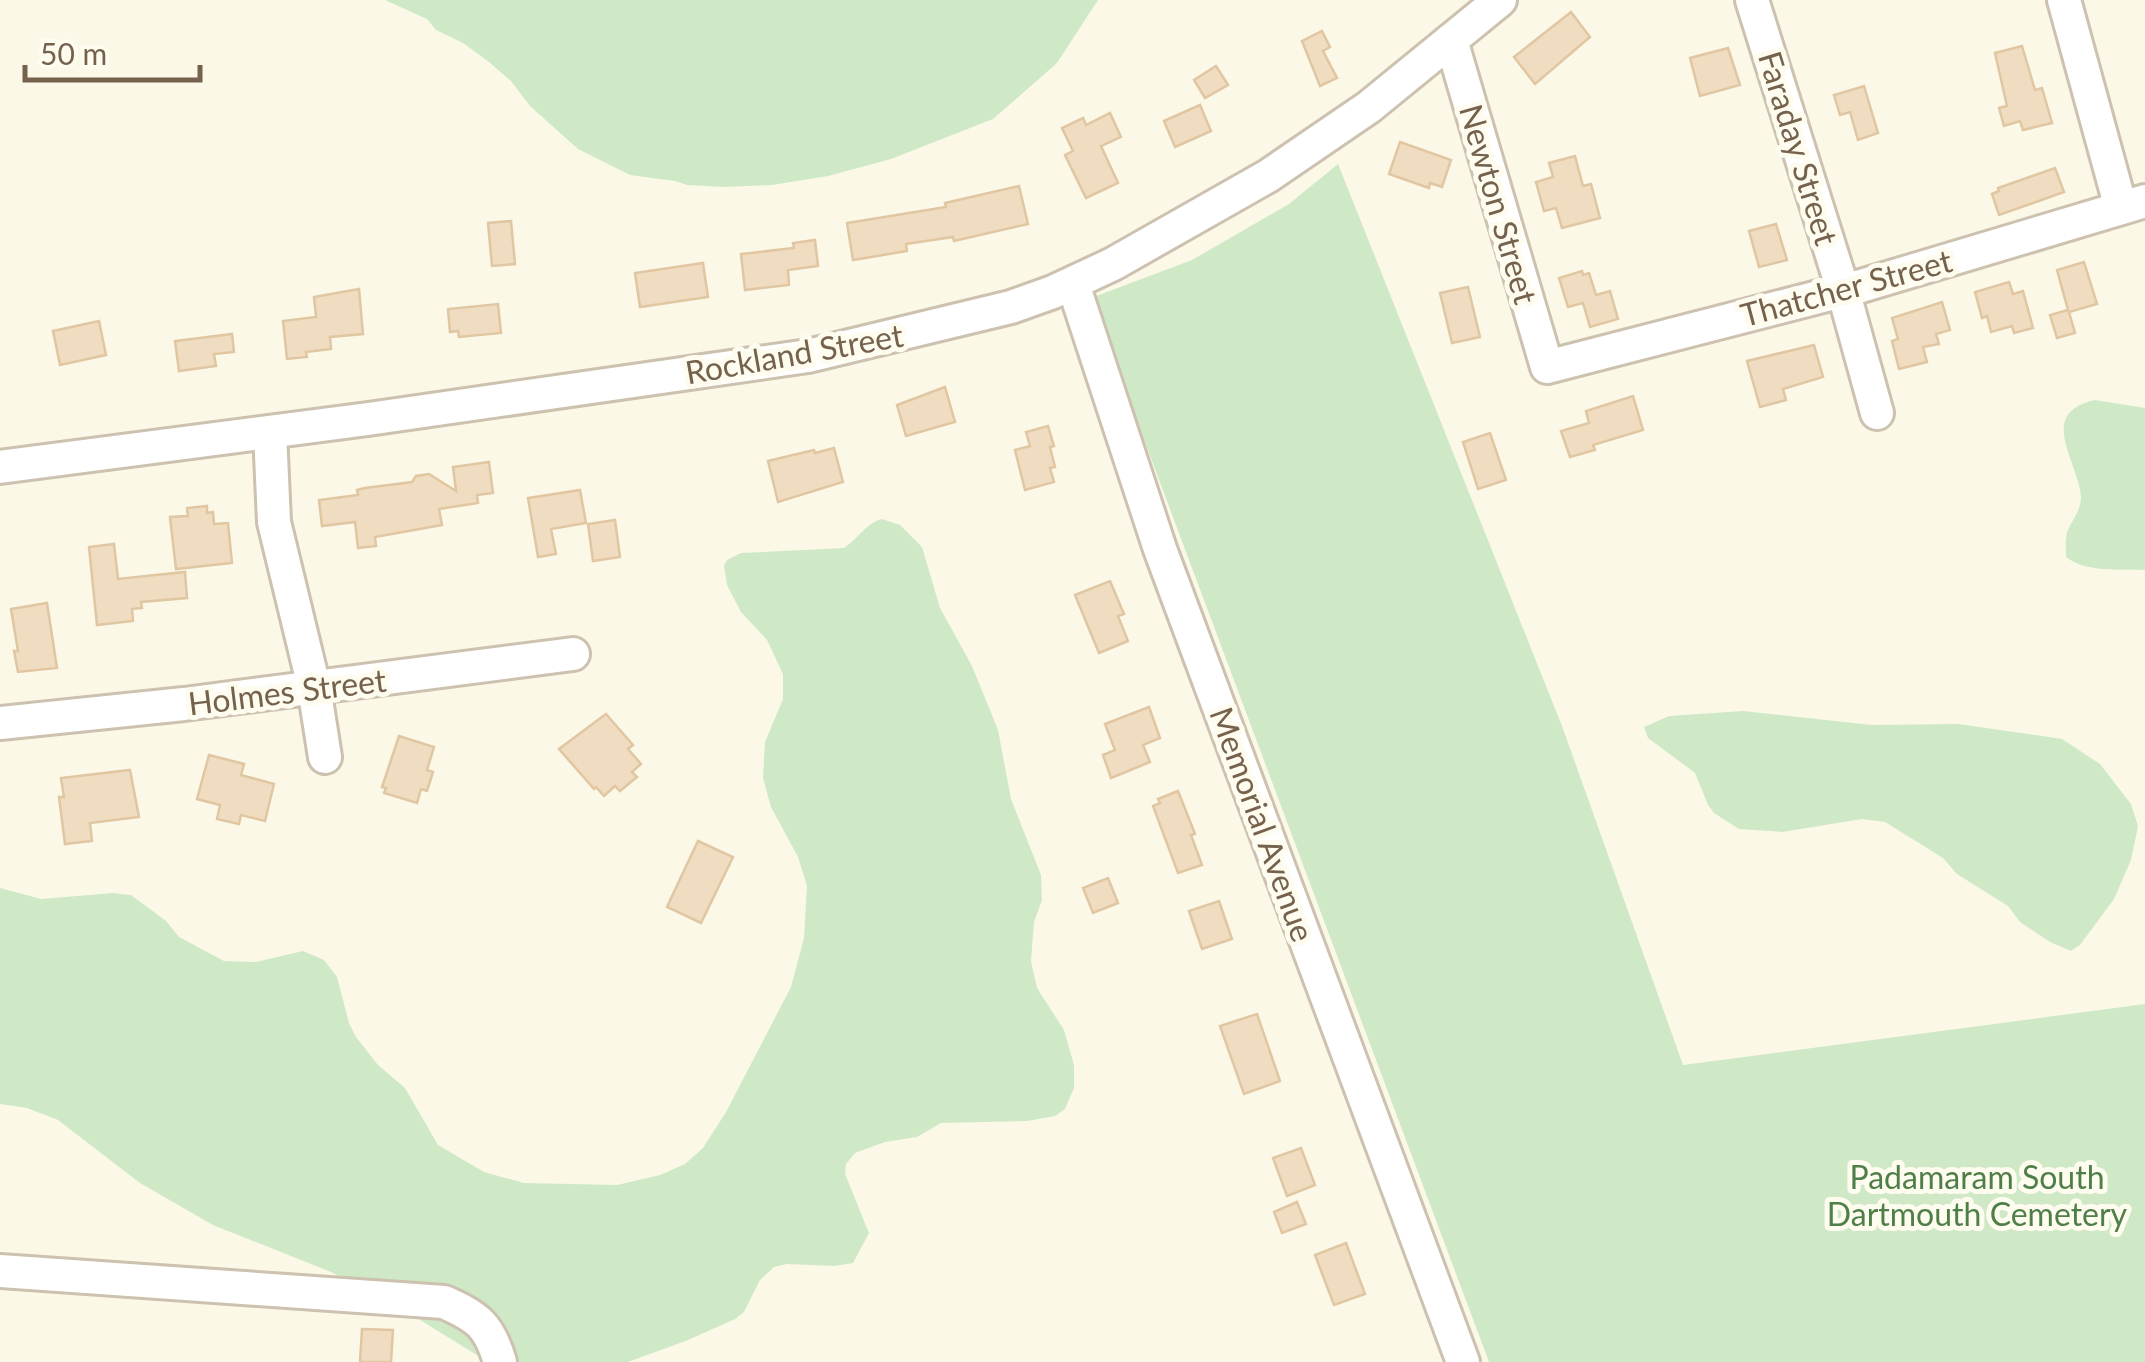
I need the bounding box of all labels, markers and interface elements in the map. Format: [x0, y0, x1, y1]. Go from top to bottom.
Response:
scale bar [25, 20, 200, 82]
text: 50 m [40, 35, 107, 71]
street label: Faraday Street [1751, 46, 1847, 250]
street label: Newton Street [1452, 100, 1546, 309]
street label: Thatcher Street [1736, 240, 1956, 334]
street label: Rockland Street [682, 315, 906, 391]
street label: Holmes Street [186, 659, 389, 722]
street label: Memorial Avenue [1203, 702, 1323, 946]
park label: Padamaram South Dartmouth Cemetery [1827, 1157, 2128, 1233]

